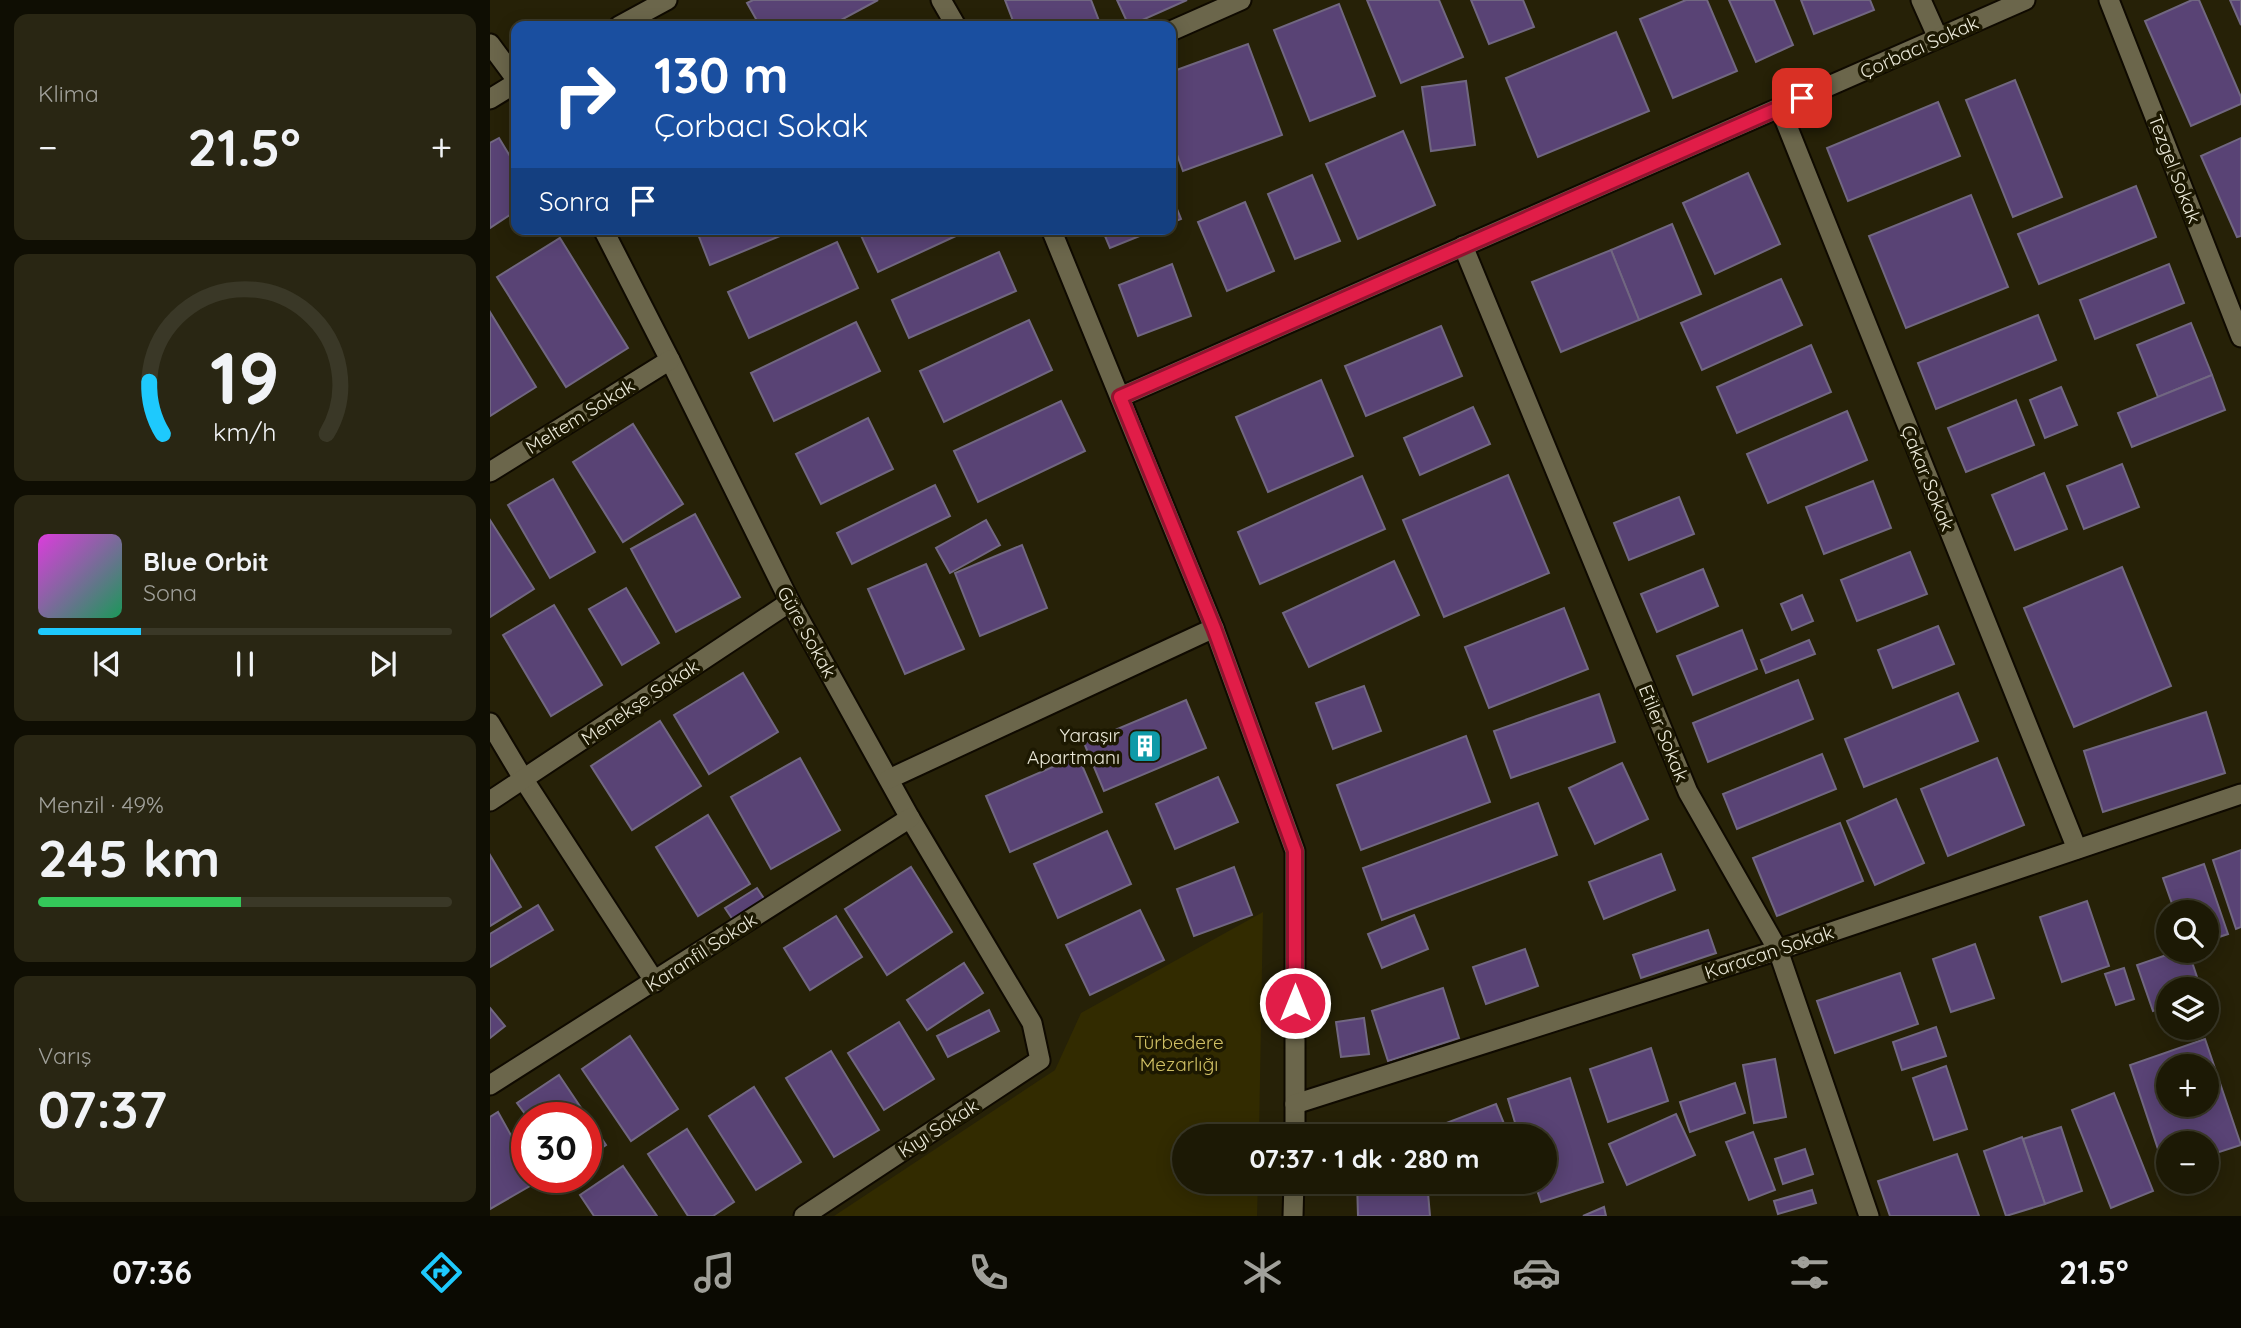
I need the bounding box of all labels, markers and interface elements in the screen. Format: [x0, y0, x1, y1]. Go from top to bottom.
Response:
street label: Çorbacı Sokak [1856, 10, 1982, 84]
text: 130 m [654, 44, 788, 105]
icon: right [539, 49, 630, 140]
pin [1772, 68, 1832, 128]
text: Klima [38, 79, 99, 108]
icon: arrive [1783, 79, 1821, 117]
text: Çorbacı Sokak [654, 105, 868, 145]
street label: Tezgel Sokak [2143, 111, 2207, 227]
text: 21.5° [188, 114, 301, 179]
text: − [38, 123, 58, 171]
text: + [431, 123, 452, 171]
icon: arrive [624, 182, 662, 220]
text: Sonra [539, 185, 610, 218]
text: 19 [210, 331, 280, 422]
street label: Meltem Sokak [521, 373, 639, 459]
text: km/h [213, 415, 277, 446]
street label: Çakar Sokak [1896, 422, 1960, 534]
text: Blue Orbit [143, 545, 269, 578]
text: Sona [143, 578, 197, 607]
street label: Güre Sokak [772, 582, 842, 682]
icon: previous [88, 645, 126, 683]
icon: pause [226, 645, 264, 683]
icon: next [364, 645, 402, 683]
street label: Menekşe Sokak [576, 654, 704, 750]
street label: Etiler Sokak [1634, 681, 1694, 785]
place label: Yaraşır Apartmanı [1027, 723, 1121, 769]
building icon: Yaraşır Apartmanı [1126, 727, 1164, 765]
text: Menzil · 49% [38, 790, 164, 819]
text: 245 km [38, 825, 220, 890]
map controls [2156, 900, 2219, 1194]
button: search [2156, 900, 2219, 963]
street label: Karanfil Sokak [641, 907, 761, 997]
street label: Karacan Sokak [1701, 920, 1837, 984]
position arrow [1258, 966, 1332, 1040]
button: layers [2156, 977, 2219, 1040]
park label: Türbedere Mezarlığı [1134, 1030, 1224, 1076]
text: Varış [38, 1041, 92, 1070]
button: + [2156, 1054, 2219, 1117]
text: 07:37 [38, 1076, 167, 1141]
street label: Kıyı Sokak [893, 1093, 983, 1163]
speed limit sign: 30 [511, 1102, 602, 1193]
button: − [2156, 1131, 2219, 1194]
text: 07:37 · 1 dk · 280 m [1250, 1142, 1479, 1175]
icon: directions [417, 1248, 466, 1297]
icon: music [690, 1248, 739, 1297]
icon: phone [964, 1248, 1013, 1297]
icon: climate [1238, 1248, 1287, 1297]
icon: car [1512, 1248, 1561, 1297]
icon: filters [1785, 1248, 1834, 1297]
text: 07:36 [112, 1252, 192, 1292]
text: 21.5° [2059, 1252, 2129, 1292]

